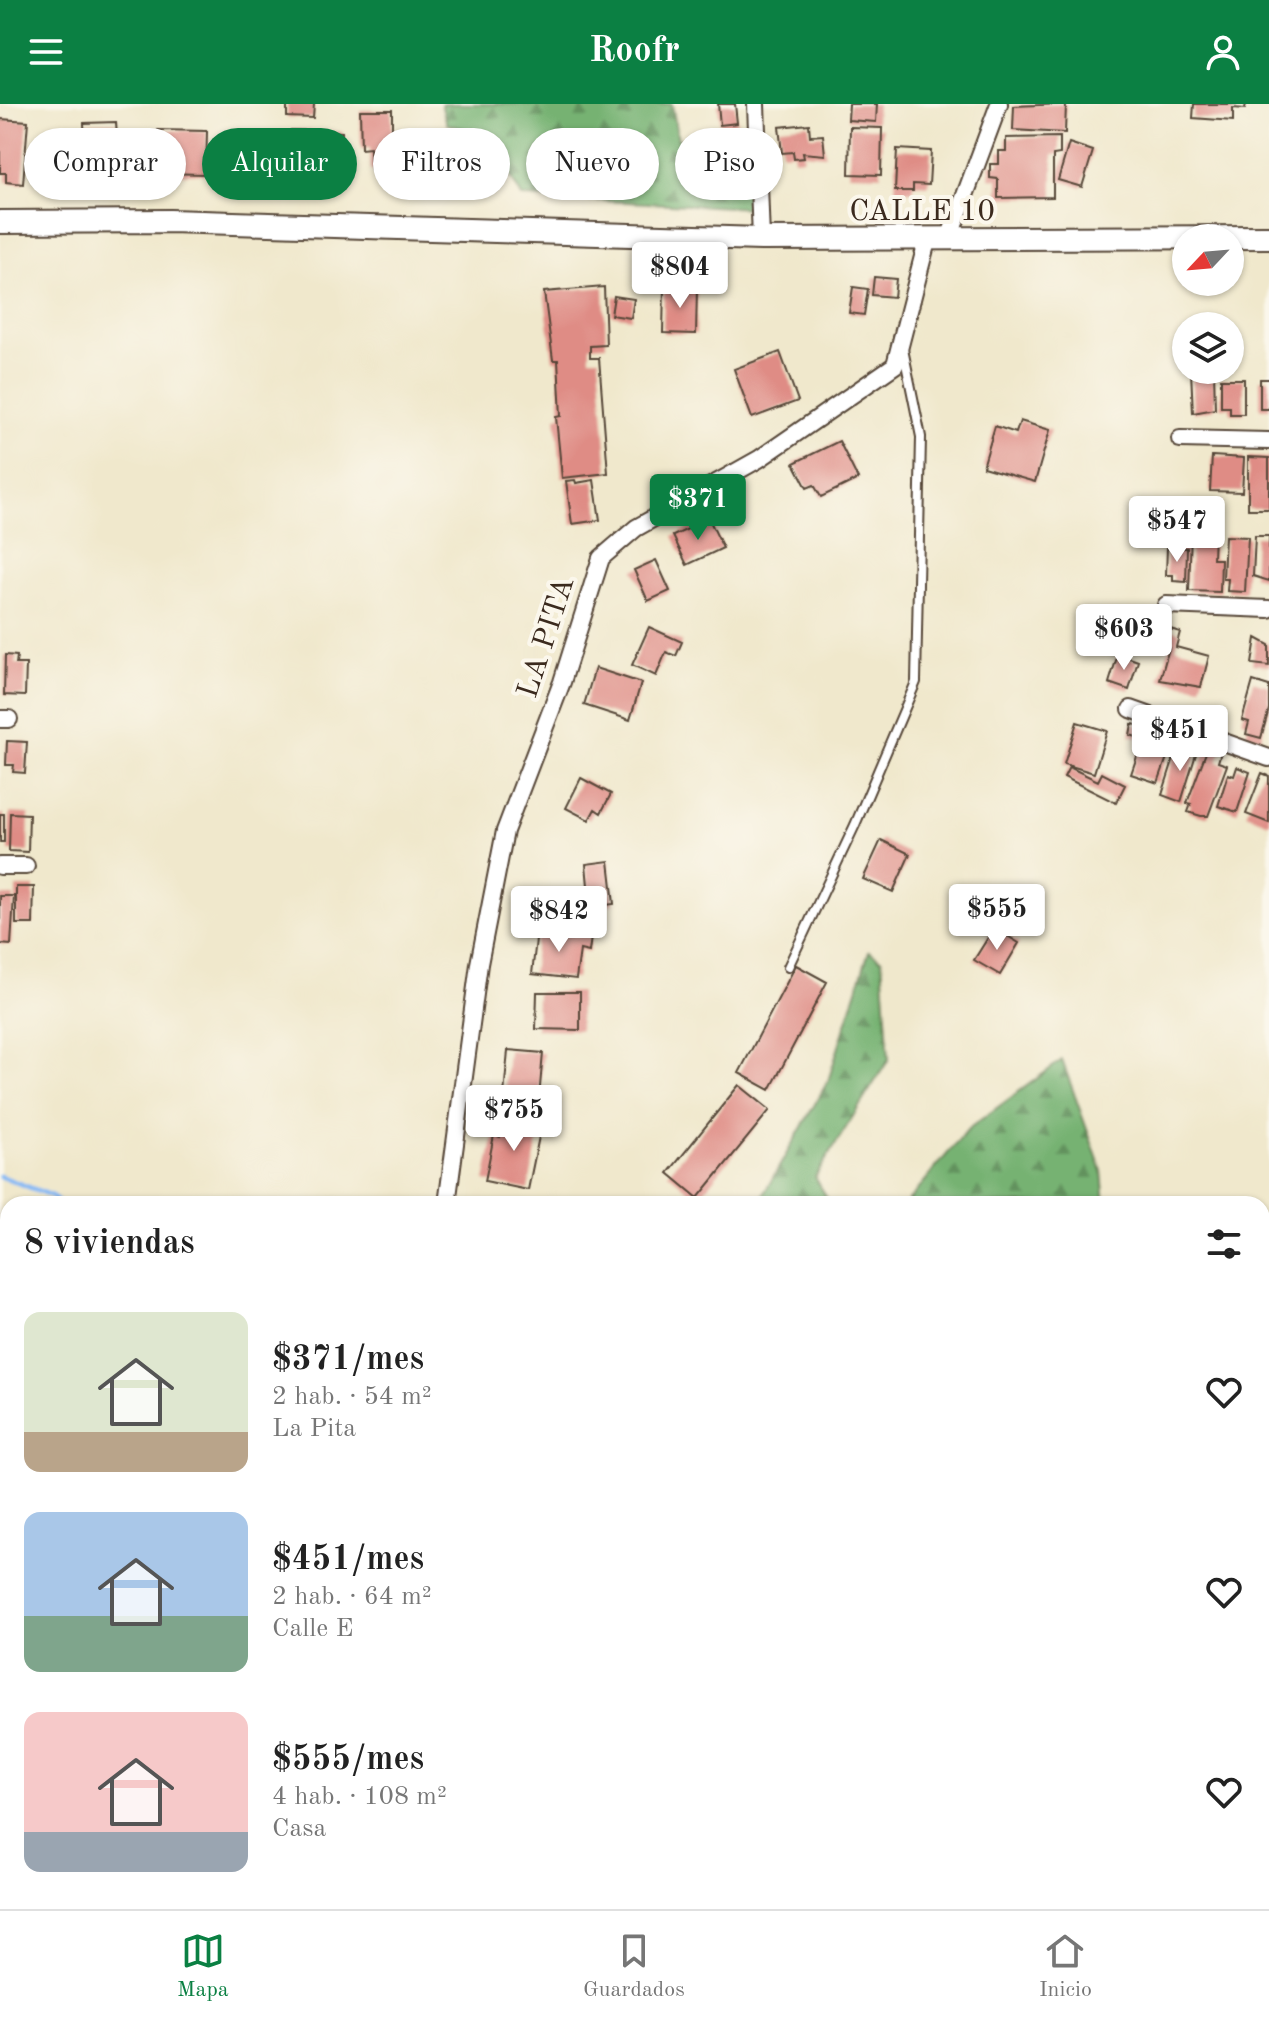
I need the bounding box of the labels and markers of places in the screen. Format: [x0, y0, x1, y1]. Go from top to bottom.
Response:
pin: $804 [633, 242, 727, 310]
pin: $371 [651, 474, 745, 542]
pin: $547 [1130, 496, 1224, 564]
pin: $603 [1077, 604, 1171, 672]
pin: $451 [1133, 705, 1227, 773]
pin: $555 [950, 884, 1044, 952]
pin: $842 [512, 886, 606, 954]
pin: $755 [467, 1085, 561, 1153]

